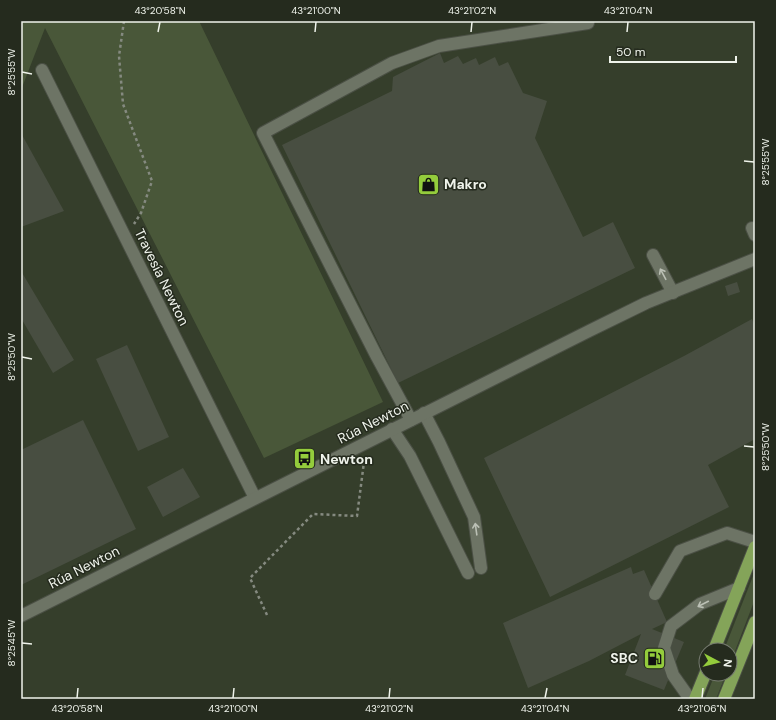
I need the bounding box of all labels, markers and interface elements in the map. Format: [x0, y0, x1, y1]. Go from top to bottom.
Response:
text: 43°20'58"N [134, 4, 186, 17]
text: 43°21'00"N [291, 4, 341, 17]
text: 43°21'02"N [448, 4, 496, 17]
text: 43°21'04"N [604, 4, 652, 17]
scale bar [610, 38, 736, 64]
text: 50 m [616, 44, 645, 60]
text: 8°25'55"W [5, 48, 18, 96]
text: 8°25'55"W [759, 138, 772, 186]
shop icon: Makro [416, 171, 442, 197]
place label: Makro [444, 175, 487, 193]
street label: Travesía Newton [131, 226, 193, 328]
one-way arrow [658, 268, 666, 280]
text: 8°25'50"W [5, 333, 18, 381]
street label: Rúa Newton [334, 396, 412, 448]
text: 8°25'50"W [759, 423, 772, 471]
bus stop icon: Newton [291, 446, 317, 472]
place label: Newton [320, 450, 373, 468]
one-way arrow [472, 523, 480, 536]
street label: Rúa Newton [45, 541, 123, 593]
one-way arrow [697, 600, 709, 608]
text: 8°25'45"W [5, 619, 18, 666]
north arrow [698, 642, 738, 682]
fuel station icon: SBC [641, 645, 667, 671]
place label: SBC [610, 649, 638, 667]
text: N [720, 658, 735, 668]
text: 43°20'58"N [51, 702, 103, 715]
text: 43°21'00"N [208, 702, 258, 715]
text: 43°21'02"N [365, 702, 413, 715]
text: 43°21'04"N [521, 702, 569, 715]
text: 43°21'06"N [678, 702, 726, 715]

